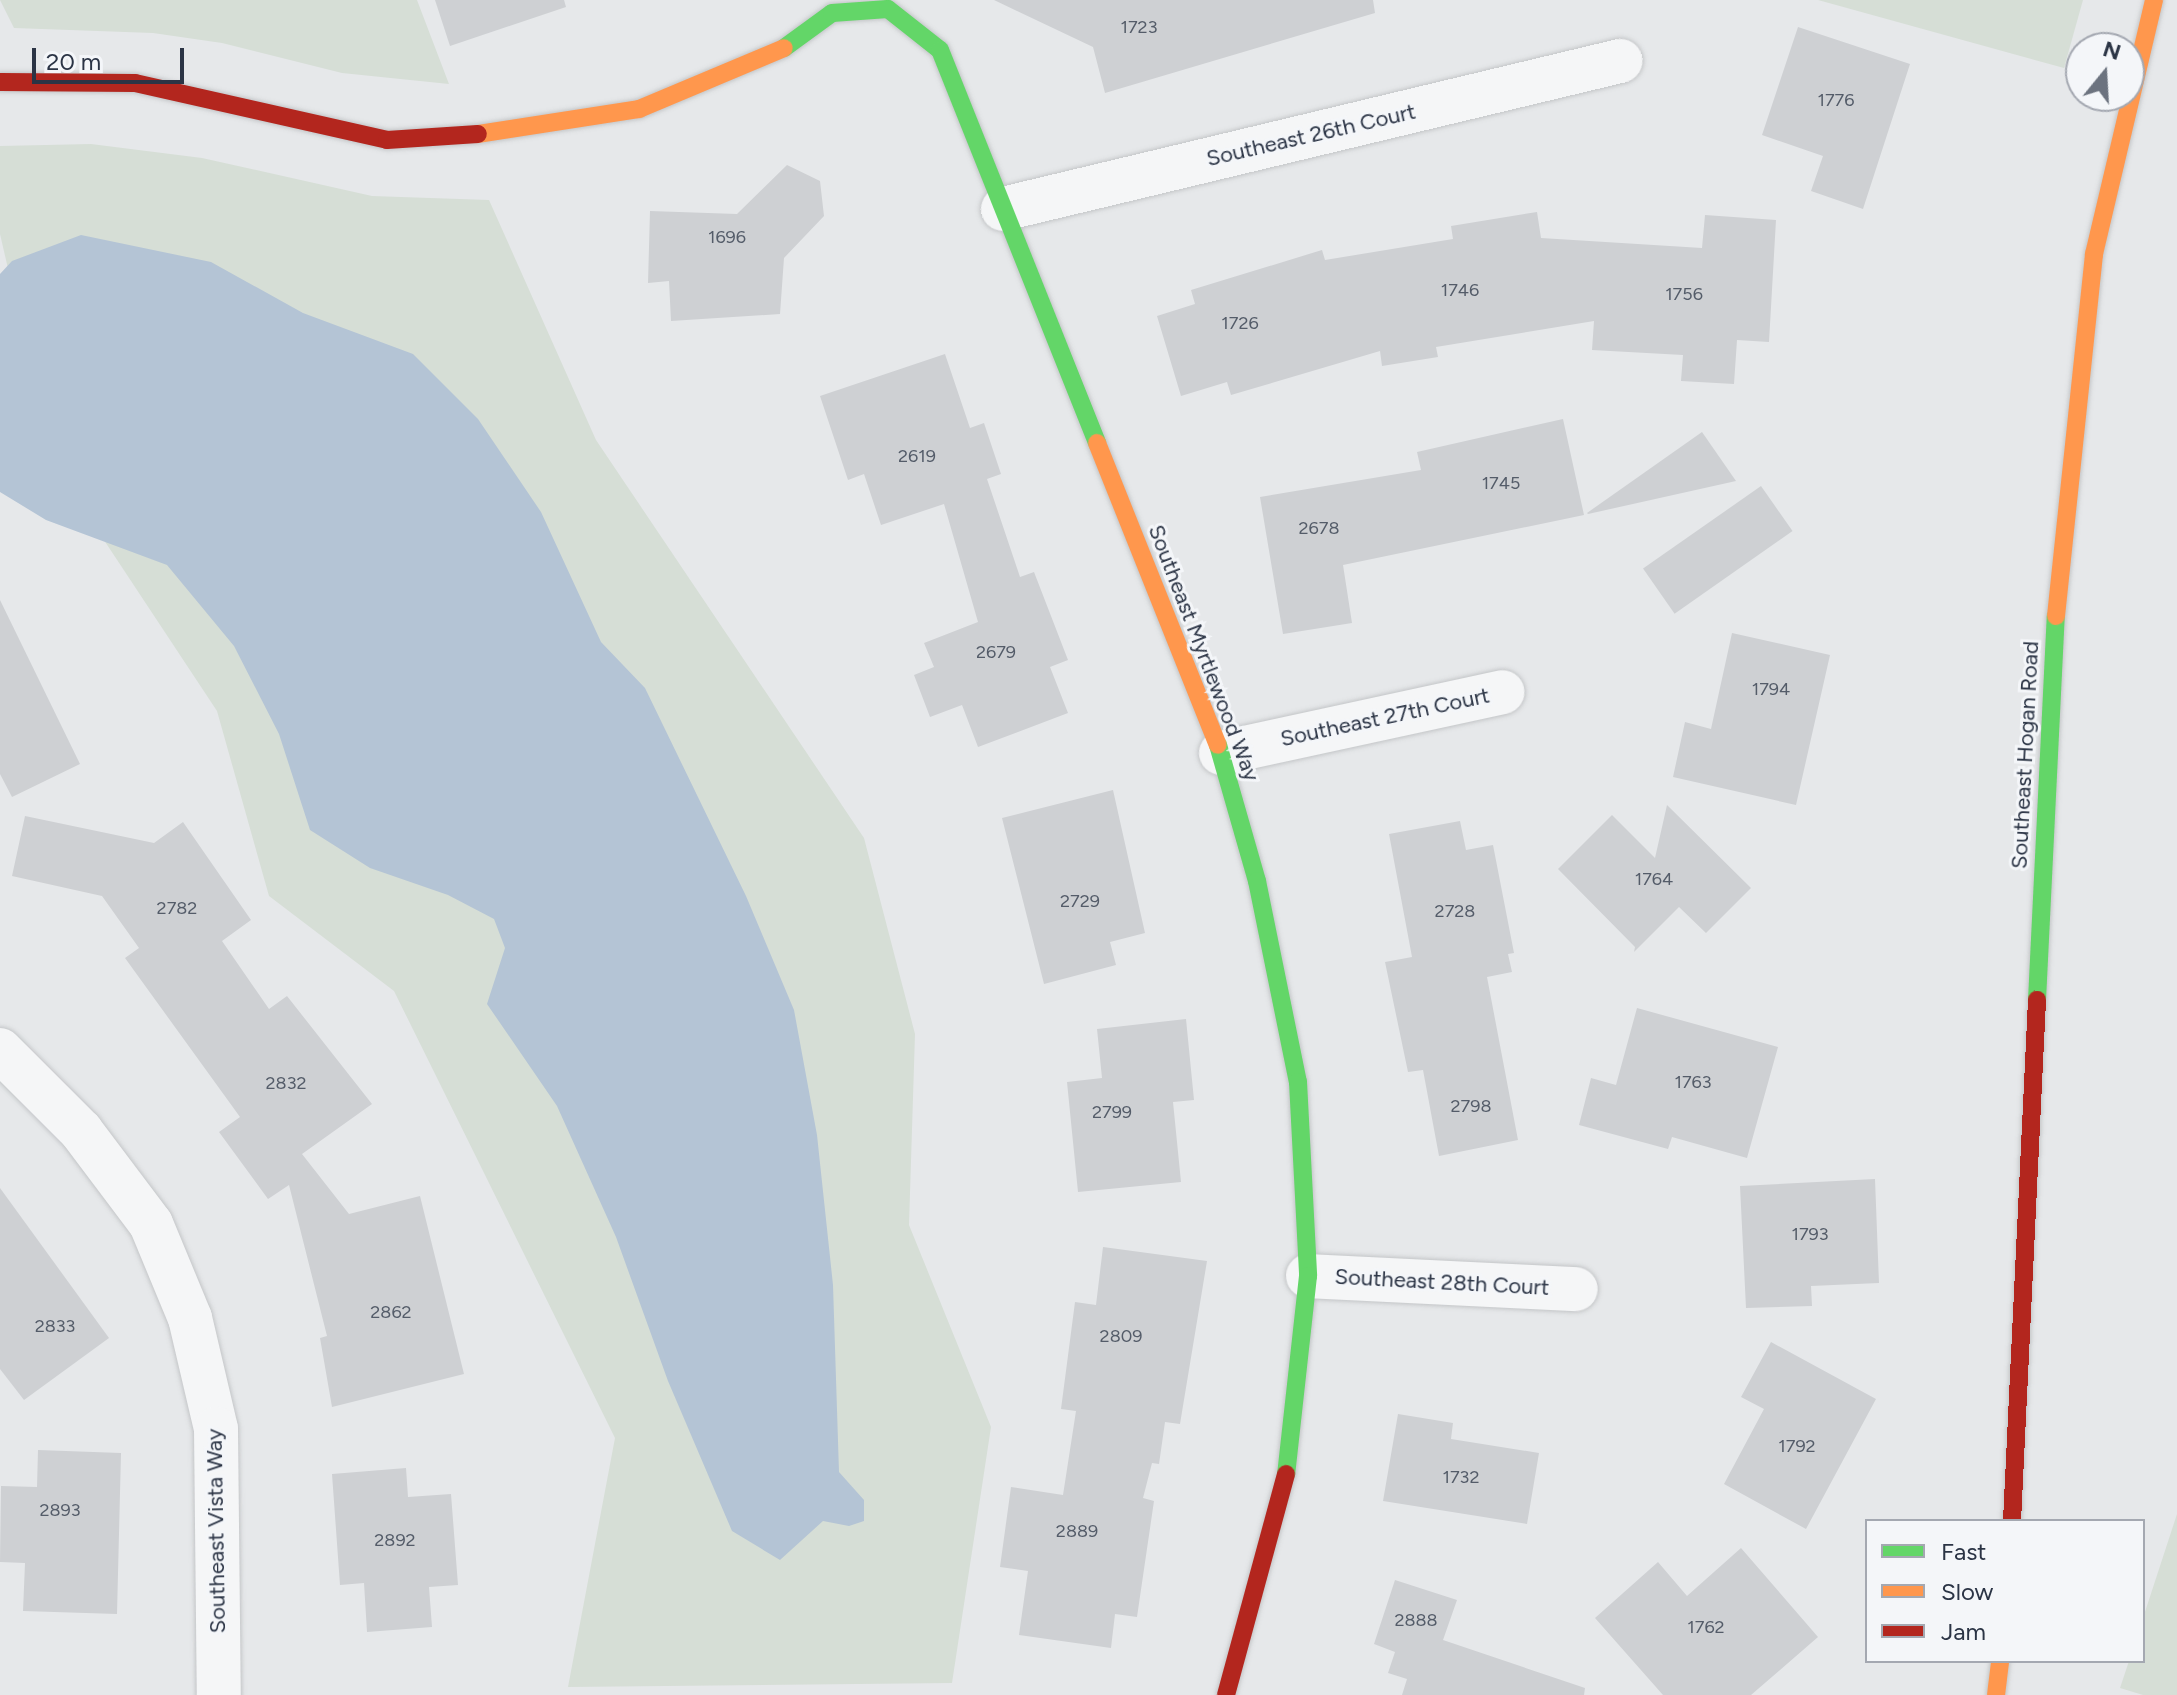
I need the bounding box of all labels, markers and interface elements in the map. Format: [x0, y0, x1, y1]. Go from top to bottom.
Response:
house number: 1723 [1121, 16, 1157, 38]
scale bar [36, 32, 188, 82]
north arrow [2065, 32, 2145, 112]
text: N [2100, 35, 2124, 66]
text: 20 m [46, 47, 101, 76]
house number: 1776 [1818, 89, 1854, 111]
street label: Southeast 26th Court [1204, 98, 1418, 172]
house number: 1696 [708, 226, 746, 248]
house number: 1746 [1441, 279, 1479, 301]
house number: 1756 [1665, 283, 1703, 305]
house number: 1726 [1221, 312, 1259, 334]
house number: 2619 [898, 445, 936, 467]
house number: 1745 [1482, 472, 1520, 494]
house number: 2678 [1299, 517, 1339, 539]
street label: Southeast Myrtlewood Way [1143, 521, 1265, 785]
street label: Southeast Hogan Road [2006, 640, 2044, 870]
house number: 2679 [976, 641, 1016, 663]
house number: 1794 [1752, 678, 1790, 700]
street label: Southeast 27th Court [1278, 682, 1492, 752]
house number: 1764 [1635, 868, 1673, 890]
house number: 2729 [1060, 890, 1100, 912]
house number: 2782 [157, 897, 197, 919]
house number: 2728 [1435, 900, 1475, 922]
house number: 1763 [1674, 1071, 1712, 1093]
house number: 2832 [266, 1072, 306, 1094]
house number: 2798 [1451, 1095, 1491, 1117]
house number: 2799 [1092, 1101, 1132, 1123]
house number: 1793 [1791, 1223, 1829, 1245]
street label: Southeast 28th Court [1334, 1263, 1550, 1301]
house number: 2862 [370, 1301, 412, 1323]
house number: 2833 [35, 1315, 75, 1337]
house number: 2809 [1100, 1325, 1142, 1347]
street label: Southeast Vista Way [201, 1428, 231, 1634]
house number: 1792 [1778, 1435, 1816, 1457]
house number: 1732 [1443, 1466, 1479, 1488]
house number: 2893 [39, 1499, 81, 1521]
legend [1865, 1519, 2145, 1663]
house number: 2889 [1056, 1520, 1098, 1542]
house number: 2892 [374, 1529, 416, 1551]
text: Fast [1941, 1537, 1986, 1566]
text: Slow [1941, 1577, 1993, 1606]
house number: 2888 [1394, 1609, 1438, 1631]
house number: 1762 [1687, 1616, 1725, 1638]
text: Jam [1941, 1617, 1986, 1646]

